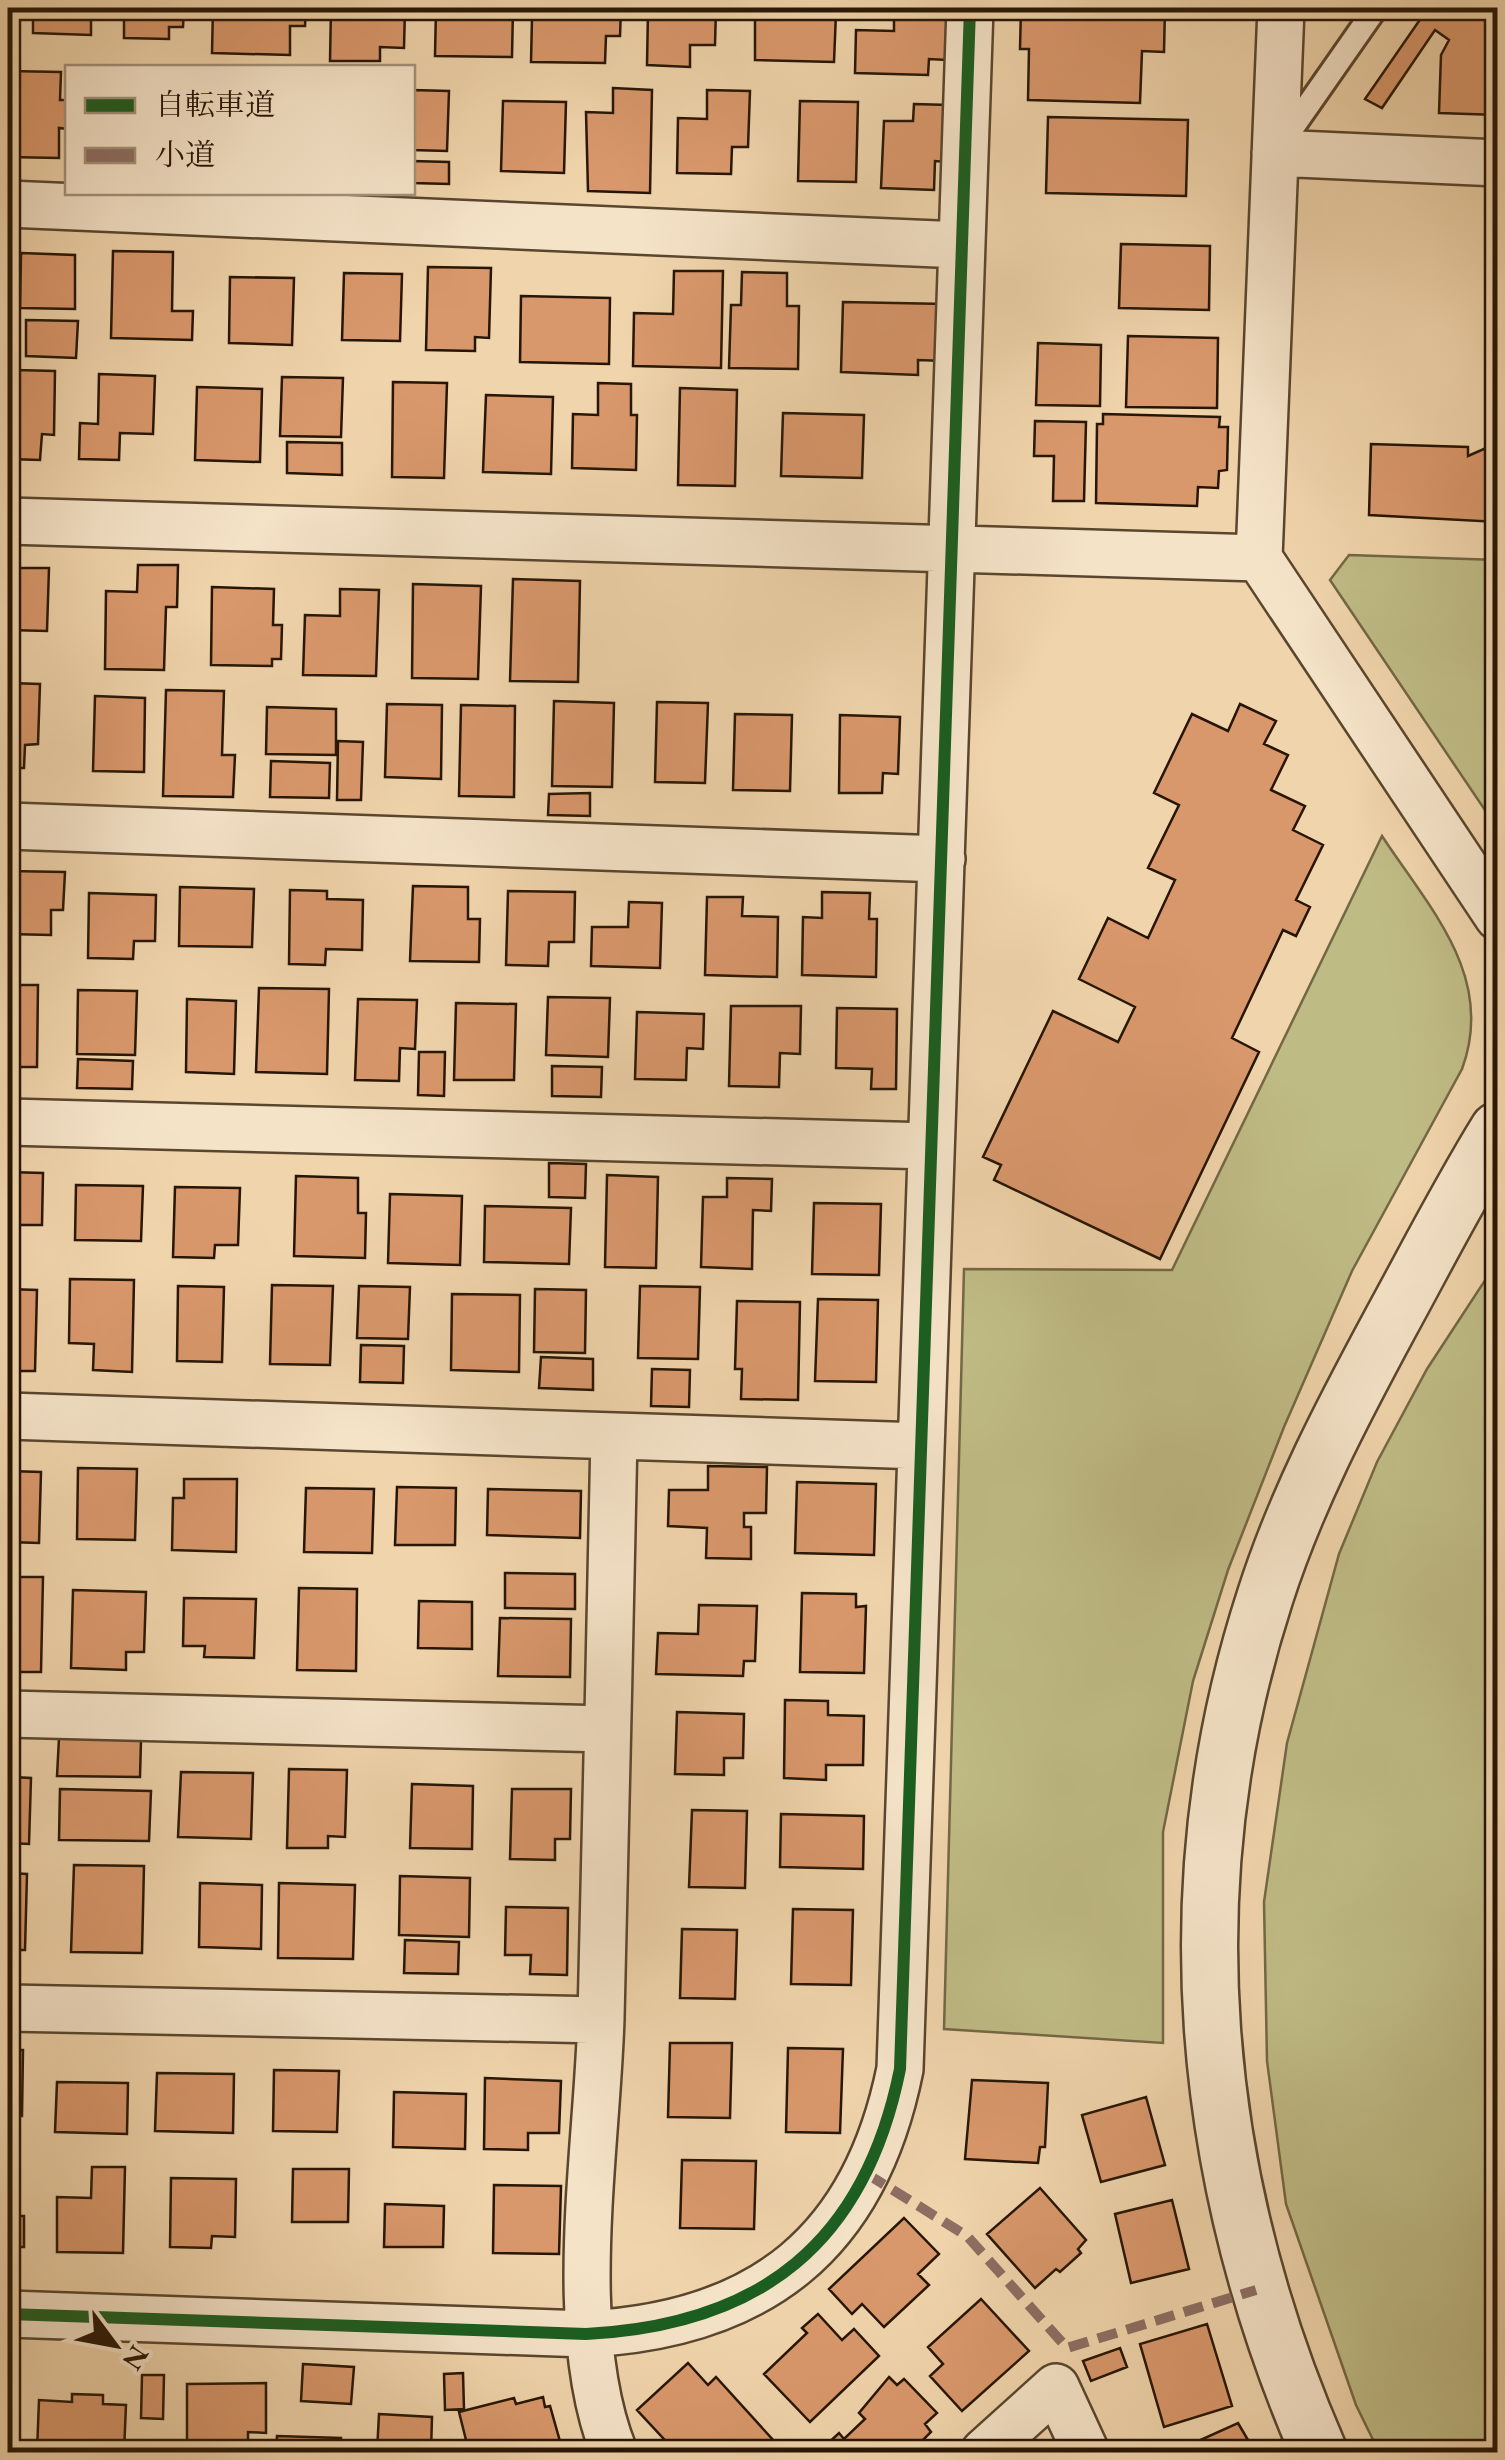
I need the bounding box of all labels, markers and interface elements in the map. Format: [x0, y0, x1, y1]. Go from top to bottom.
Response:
legend [65, 65, 415, 195]
text: 自転車道 [155, 85, 275, 124]
text: 小道 [155, 135, 215, 174]
north arrow [65, 2295, 165, 2395]
text: N [115, 2339, 157, 2378]

